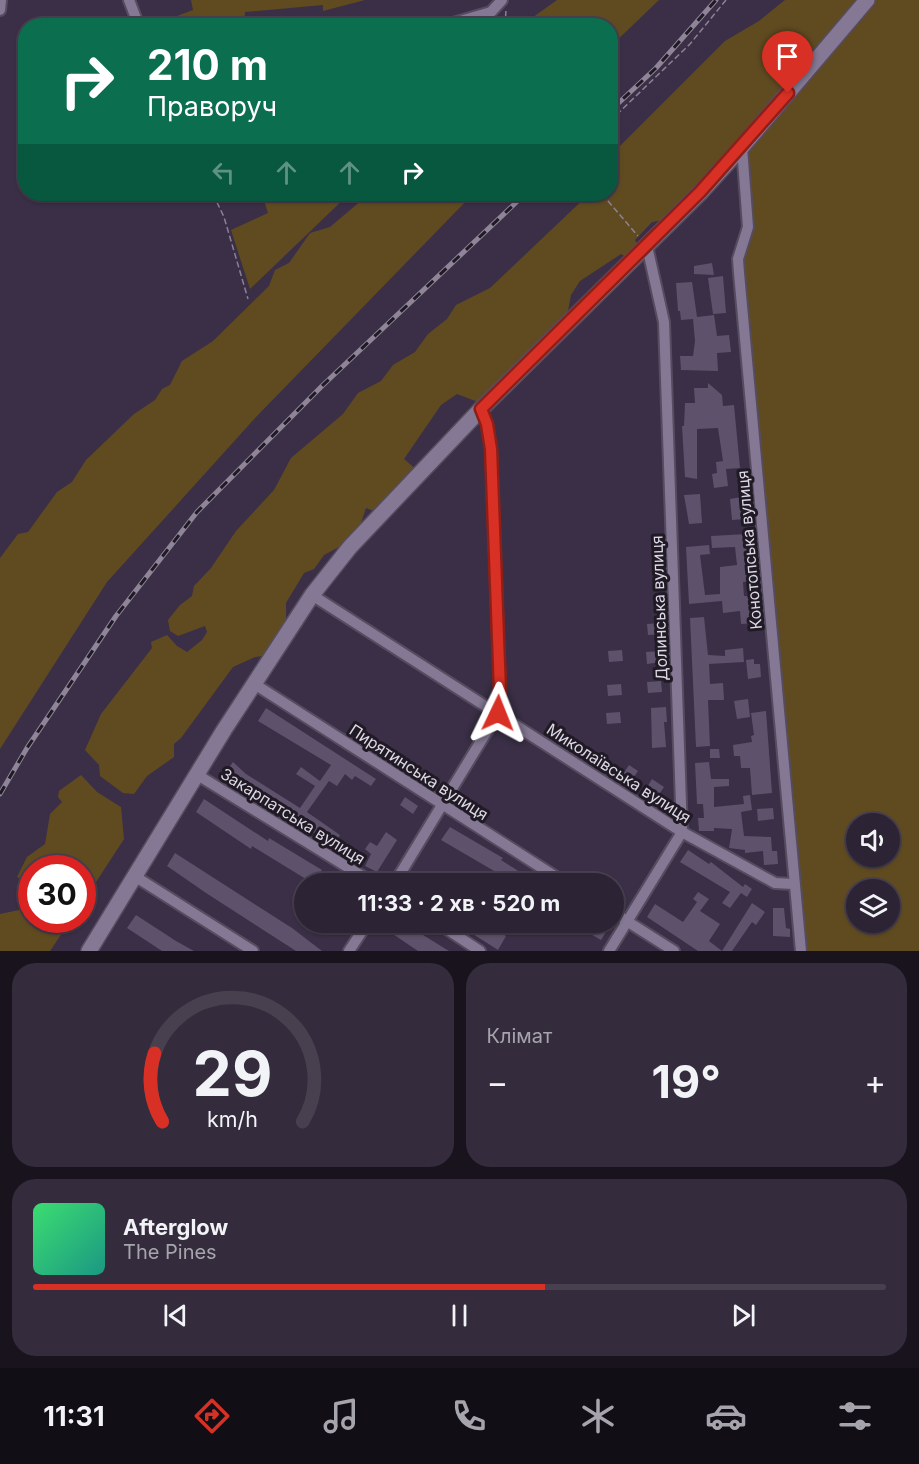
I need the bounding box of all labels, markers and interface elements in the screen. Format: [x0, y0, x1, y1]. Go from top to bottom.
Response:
pin [762, 31, 813, 93]
text: 210 m [147, 39, 268, 90]
icon: arrive [771, 40, 804, 73]
icon: right [48, 42, 126, 120]
text: Праворуч [147, 90, 277, 123]
icon: left [207, 156, 240, 189]
icon: ahead [270, 156, 303, 189]
icon: ahead [333, 156, 366, 189]
icon: right [396, 156, 429, 189]
street label: Конотопська вулиця [732, 470, 766, 630]
street label: Долинська вулиця [646, 535, 672, 681]
position arrow [466, 681, 530, 745]
street label: Миколаївська вулиця [543, 719, 695, 827]
street label: Пирятинська вулиця [346, 720, 492, 824]
street label: Закарпатська вулиця [217, 763, 369, 869]
map controls [846, 813, 900, 933]
button: sound [846, 813, 900, 867]
speed limit sign: 30 [18, 855, 96, 933]
button: layers [846, 879, 900, 933]
text: 11:33 · 2 хв · 520 m [358, 890, 560, 916]
text: Клімат [487, 1024, 552, 1048]
text: 29 [193, 1036, 273, 1111]
text: 19° [652, 1054, 721, 1109]
text: − [487, 1062, 508, 1102]
text: + [864, 1062, 886, 1102]
text: km/h [207, 1106, 258, 1132]
text: Afterglow [123, 1214, 228, 1240]
text: The Pines [123, 1240, 217, 1264]
icon: previous [159, 1299, 192, 1332]
icon: pause [443, 1299, 476, 1332]
icon: next [727, 1299, 760, 1332]
icon: directions [191, 1395, 233, 1437]
icon: music [320, 1395, 362, 1437]
icon: phone [448, 1395, 490, 1437]
icon: climate [577, 1395, 619, 1437]
icon: car [705, 1395, 747, 1437]
icon: filters [834, 1395, 876, 1437]
text: 11:31 [43, 1400, 105, 1433]

